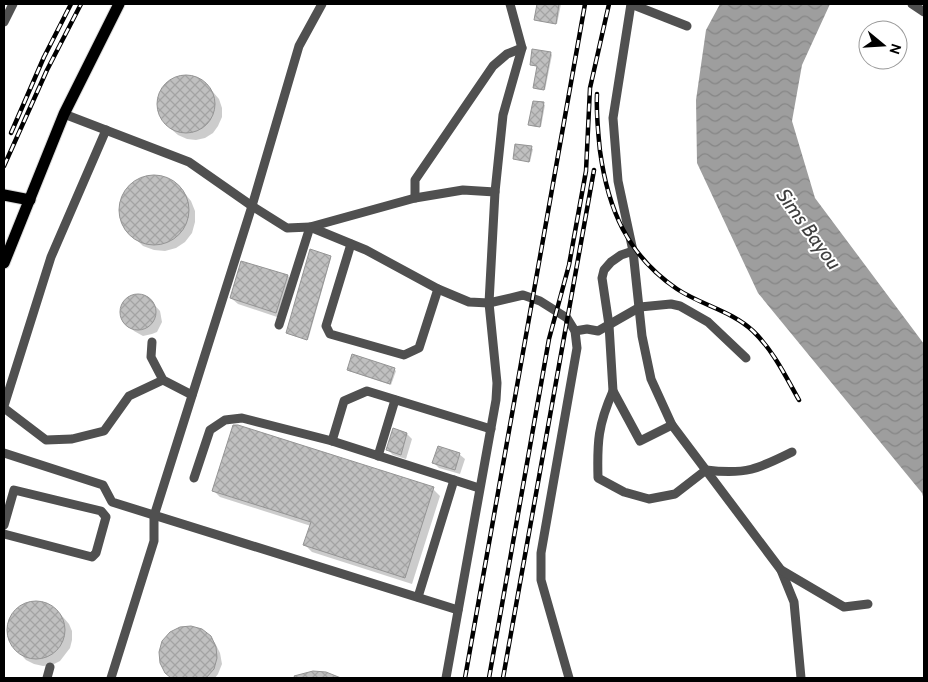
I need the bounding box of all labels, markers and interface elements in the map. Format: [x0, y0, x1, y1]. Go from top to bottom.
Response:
north arrow [858, 20, 908, 70]
text: N [885, 42, 905, 57]
water label: Sims Bayou [772, 184, 846, 274]

